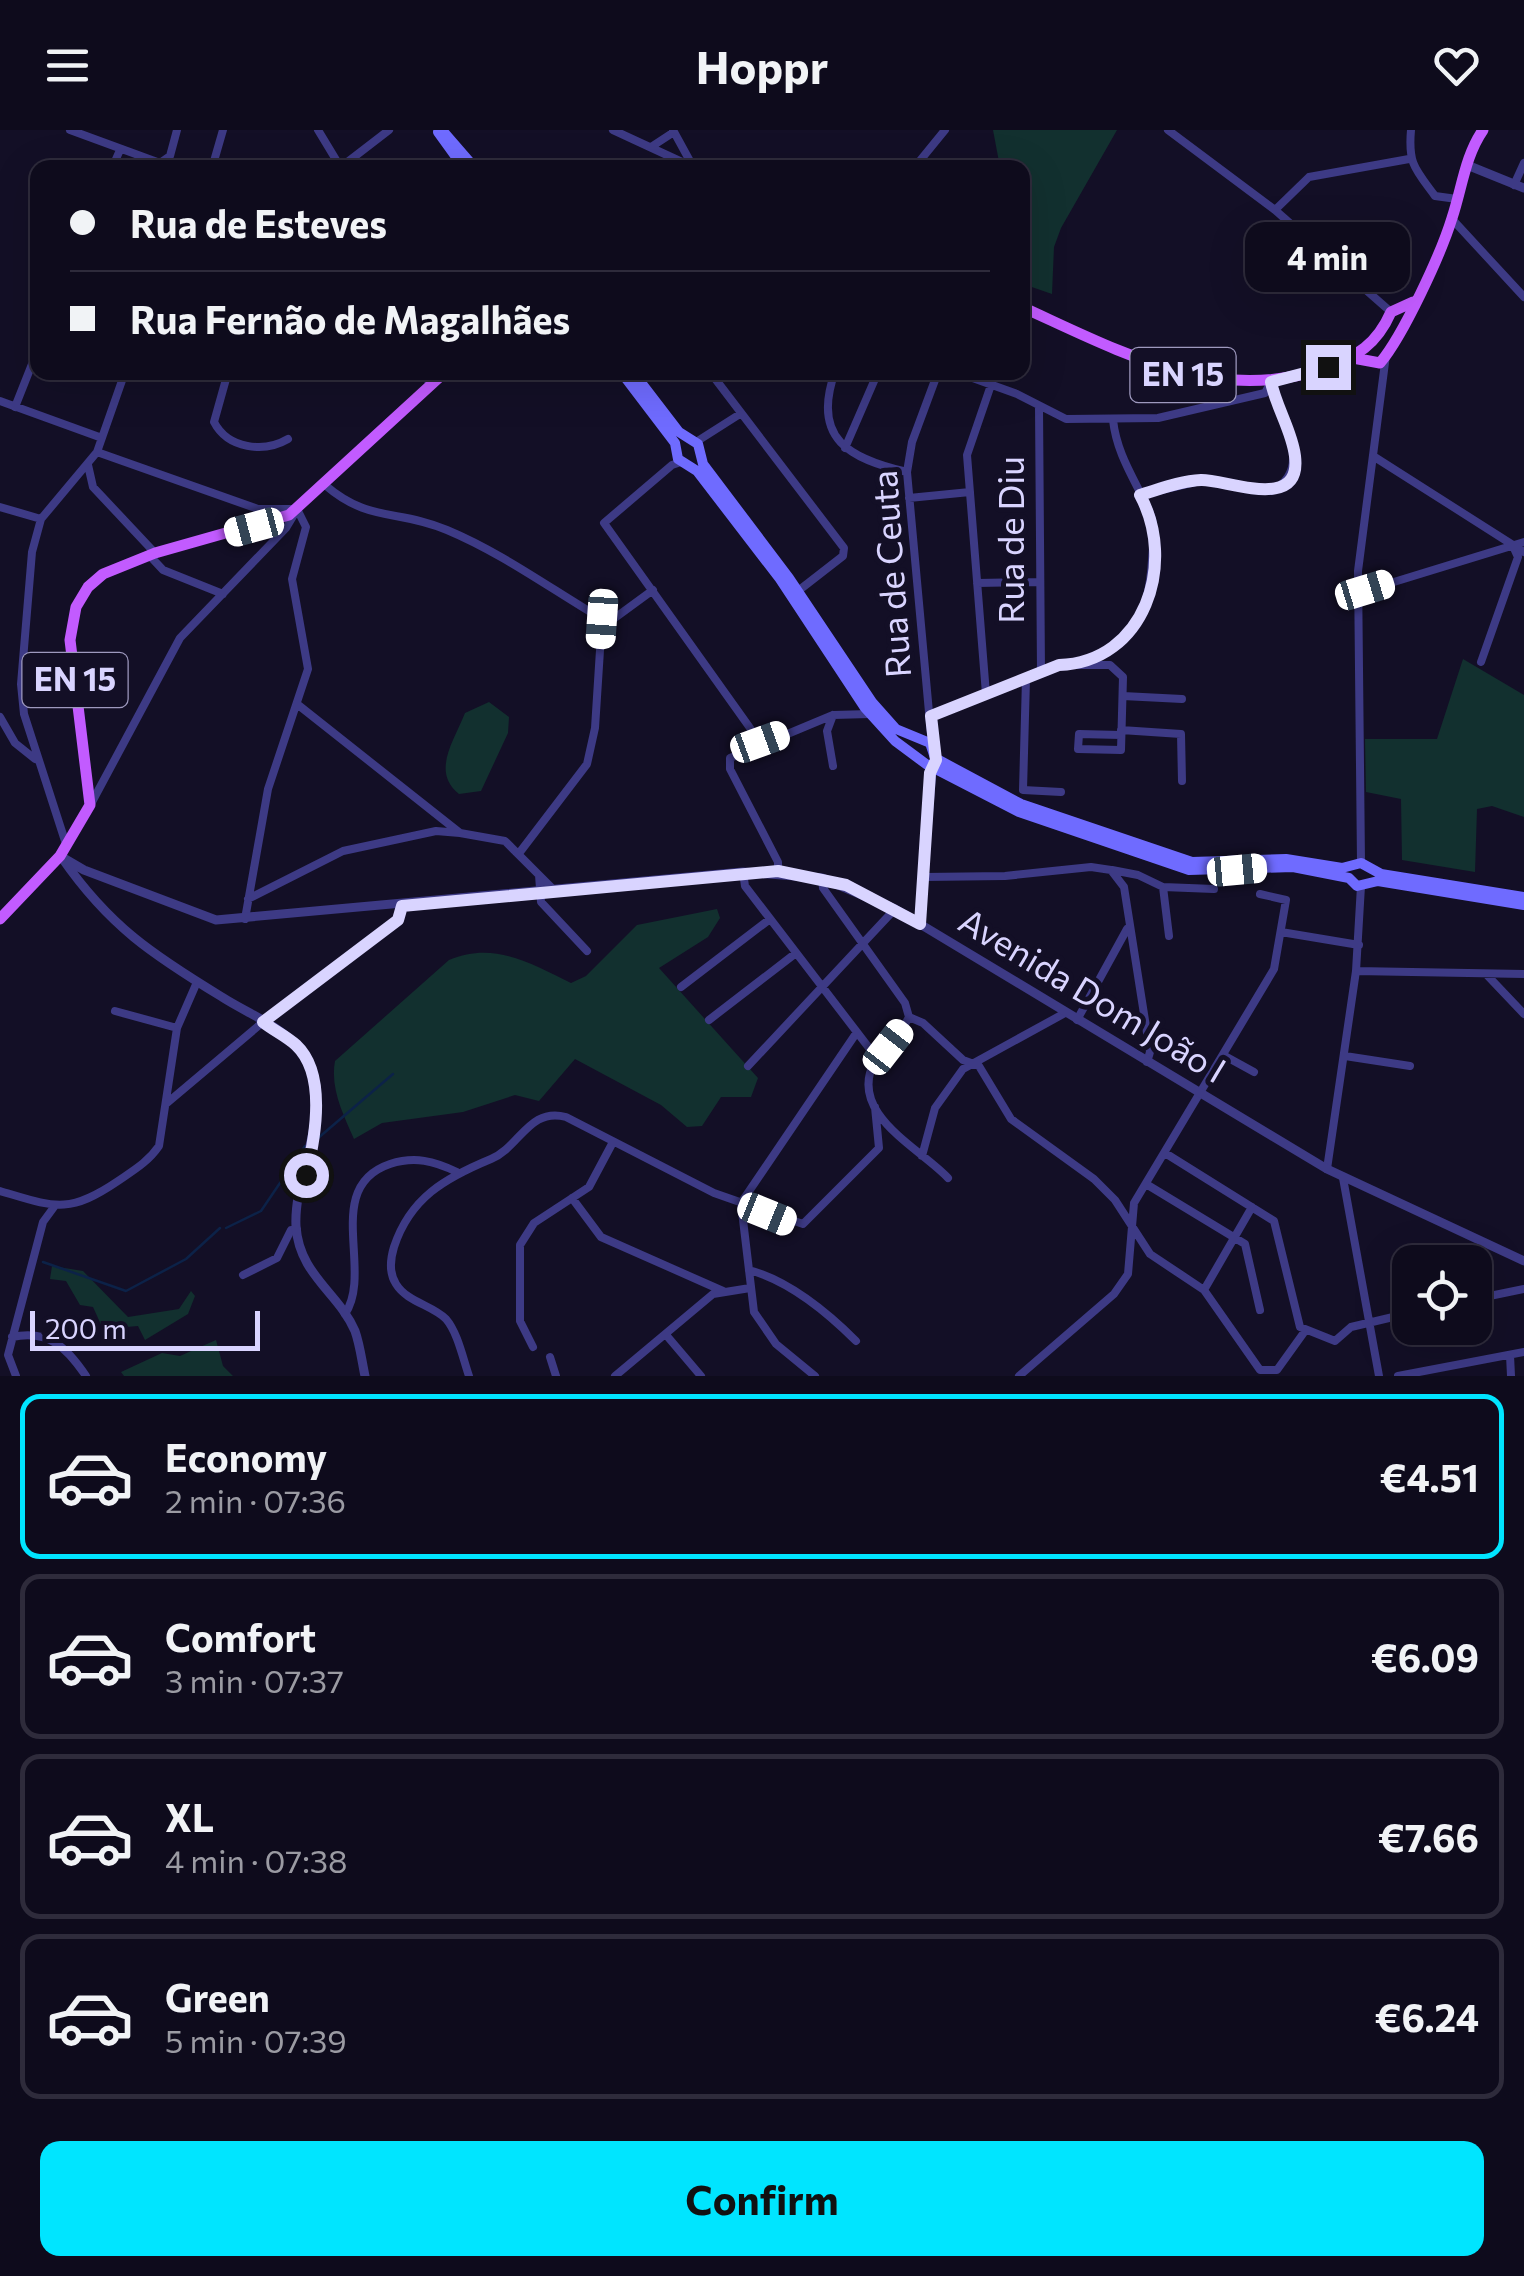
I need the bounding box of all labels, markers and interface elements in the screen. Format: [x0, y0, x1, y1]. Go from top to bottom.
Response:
icon: menu [40, 38, 95, 93]
text: Hoppr [696, 38, 828, 93]
icon: heart [1429, 38, 1484, 93]
text: Rua de Esteves [130, 199, 387, 246]
callout: 4 min [1246, 222, 1410, 292]
text: 4 min [1287, 237, 1368, 277]
text: Rua Fernão de Magalhães [130, 295, 570, 342]
route end [1306, 345, 1351, 390]
road number: EN 15 [1130, 348, 1236, 402]
street label: Rua de Diu [988, 456, 1031, 624]
street label: Rua de Ceuta [861, 469, 918, 679]
car [221, 505, 287, 549]
car [1332, 567, 1398, 613]
car [585, 588, 619, 650]
road number: EN 15 [22, 653, 128, 707]
car [727, 718, 793, 766]
car [1206, 852, 1268, 888]
street label: Avenida Dom João I [952, 897, 1234, 1090]
car [858, 1014, 918, 1080]
route start [284, 1153, 329, 1198]
car [734, 1189, 800, 1239]
map controls [1392, 1245, 1492, 1345]
button: locate [1392, 1245, 1492, 1345]
scale bar [30, 1306, 260, 1350]
text: 200 m [45, 1311, 127, 1345]
icon: car [45, 1432, 135, 1522]
text: Economy [165, 1433, 327, 1480]
text: €4.51 [1380, 1453, 1479, 1500]
text: 2 min · 07:36 [165, 1480, 346, 1520]
icon: car [45, 1612, 135, 1702]
text: Comfort [165, 1613, 316, 1660]
text: €6.09 [1371, 1633, 1479, 1680]
text: 3 min · 07:37 [165, 1660, 344, 1700]
icon: car [45, 1792, 135, 1882]
text: XL [165, 1793, 214, 1840]
text: €7.66 [1378, 1813, 1479, 1860]
text: 4 min · 07:38 [165, 1840, 348, 1880]
icon: car [45, 1972, 135, 2062]
text: Green [165, 1973, 270, 2020]
text: €6.24 [1375, 1993, 1479, 2040]
text: 5 min · 07:39 [165, 2020, 347, 2060]
button: Confirm [40, 2141, 1484, 2256]

